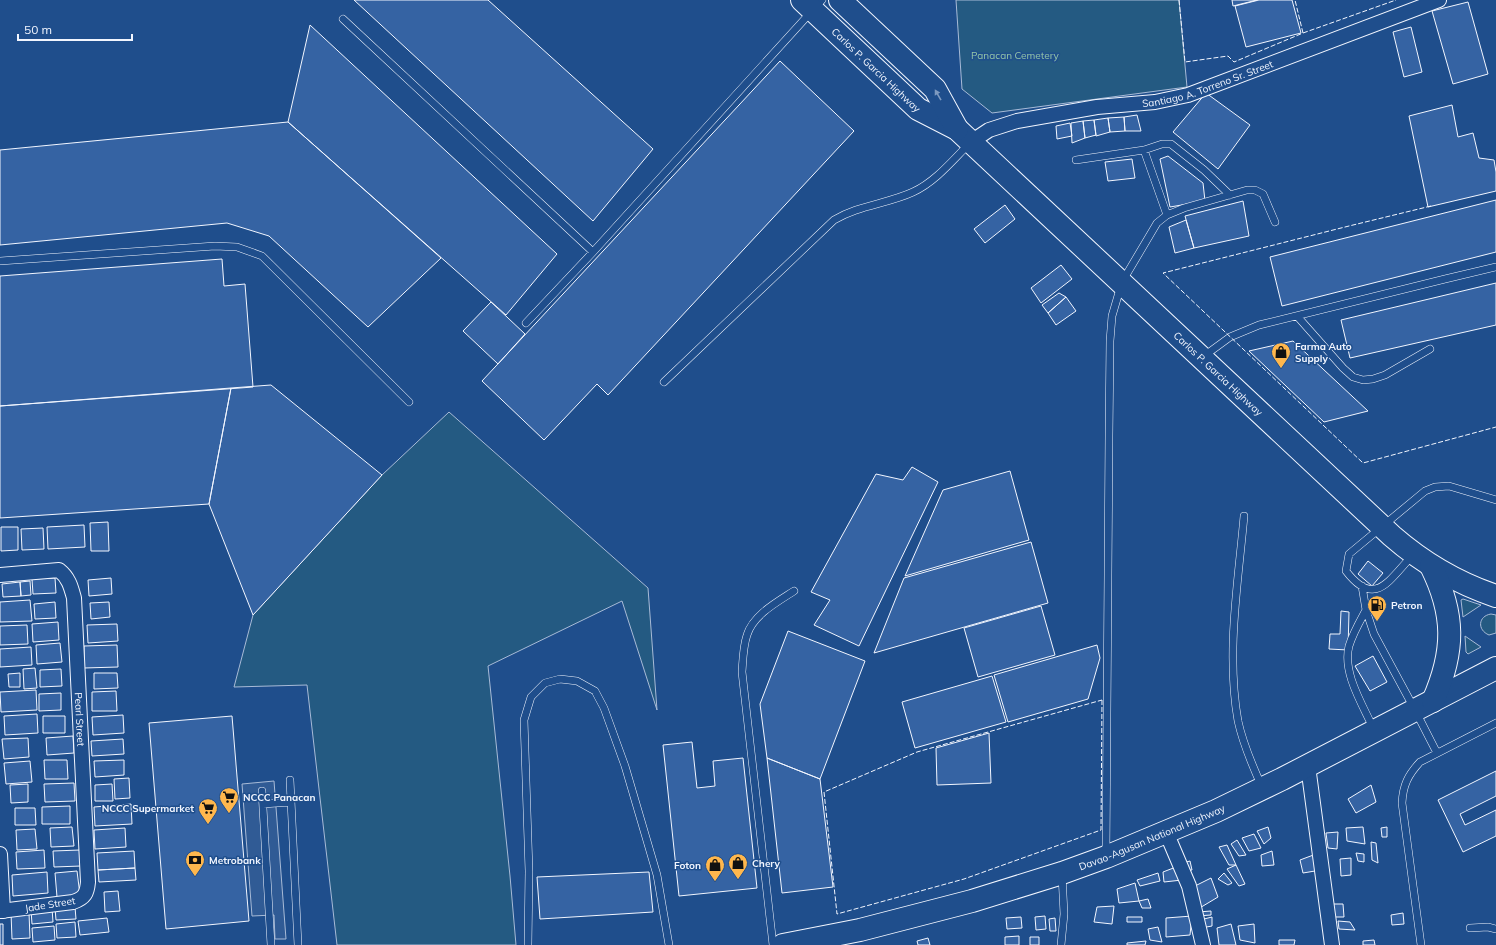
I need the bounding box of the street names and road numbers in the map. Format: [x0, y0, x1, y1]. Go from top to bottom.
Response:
street label: Carlos P. Garcia Highway [829, 25, 924, 116]
street label: Santiago A. Torreno Sr. Street [1142, 57, 1275, 110]
street label: Carlos P. Garcia Highway [1171, 329, 1266, 419]
street label: Pearl Street [72, 692, 87, 747]
street label: Davao-Agusan National Highway [1077, 801, 1228, 873]
street label: Jade Street [24, 894, 77, 915]

